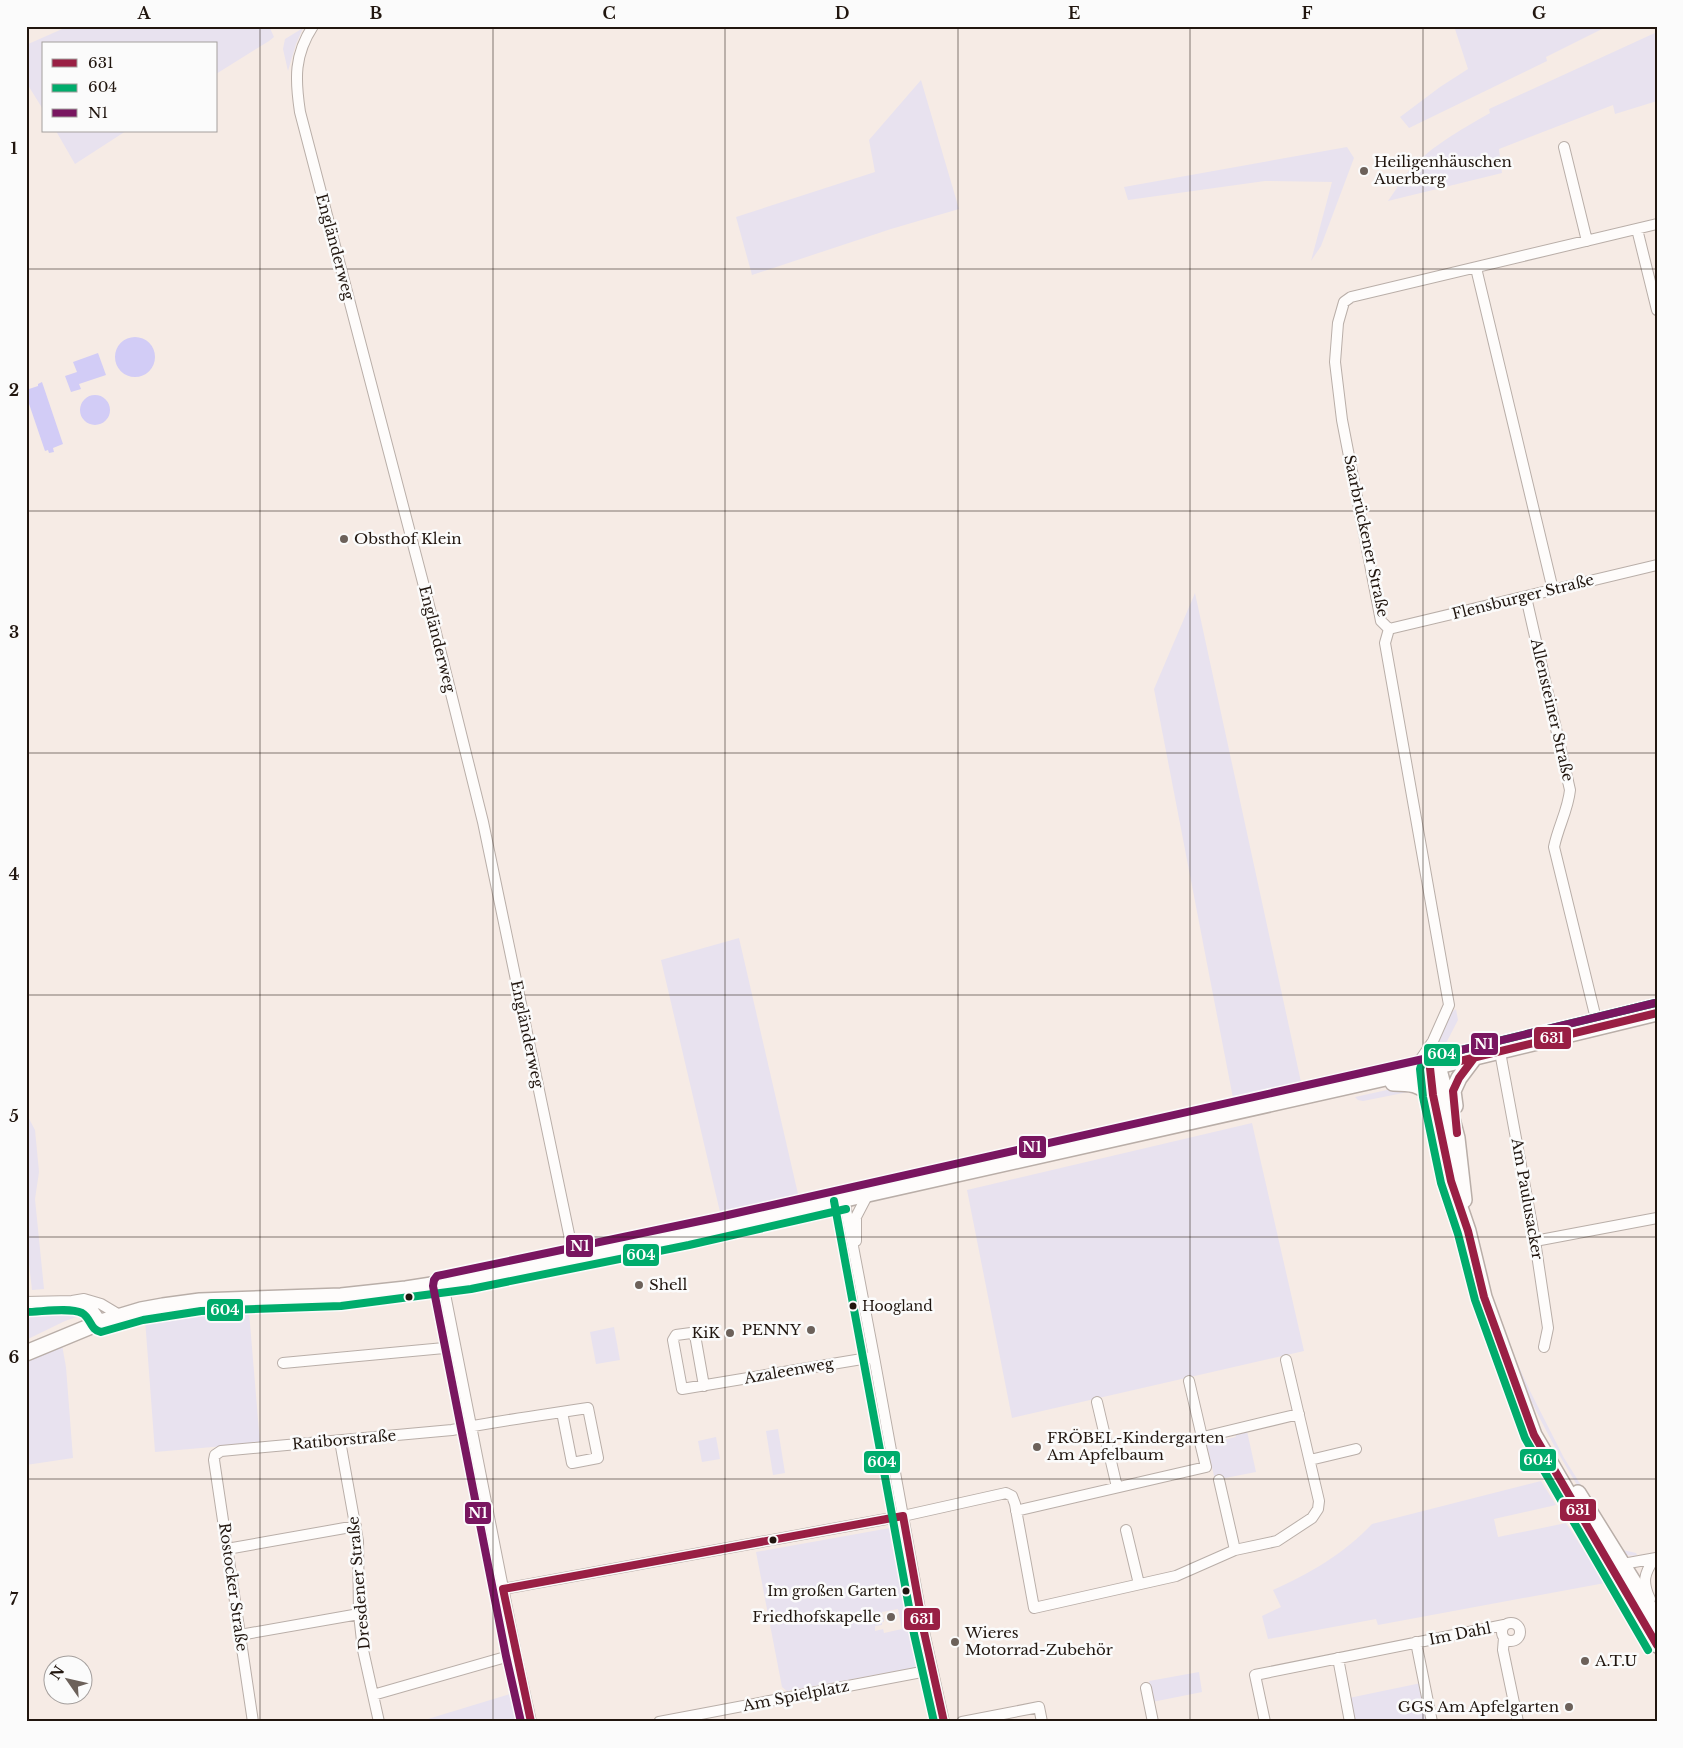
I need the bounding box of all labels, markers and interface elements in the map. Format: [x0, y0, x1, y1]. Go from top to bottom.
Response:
text: A [137, 3, 152, 23]
text: B [370, 3, 383, 23]
text: C [602, 3, 616, 23]
text: D [835, 3, 849, 23]
text: E [1068, 3, 1080, 23]
text: F [1301, 3, 1313, 23]
text: G [1532, 3, 1546, 23]
legend [42, 42, 218, 132]
text: 631 [88, 53, 114, 72]
text: 604 [88, 77, 117, 96]
text: N1 [88, 103, 108, 122]
text: 1 [11, 138, 18, 158]
place label: Heiligenhäuschen Auerberg [1373, 152, 1512, 188]
marker: Heiligenhäuschen Auerberg [1358, 165, 1370, 177]
street label: Engländerweg [312, 191, 359, 303]
text: 2 [9, 380, 19, 400]
street label: Saarbrückener Straße [1340, 453, 1393, 619]
place label: Obsthof Klein [354, 529, 462, 548]
marker: Obsthof Klein [338, 533, 350, 545]
street label: Flensburger Straße [1450, 570, 1596, 623]
street label: Engländerweg [415, 583, 460, 695]
text: 3 [9, 622, 19, 642]
street label: Allensteiner Straße [1527, 636, 1578, 783]
text: 4 [9, 864, 19, 884]
street label: Engländerweg [507, 978, 548, 1091]
line badge: 631 [1533, 1026, 1572, 1050]
text: 631 [1540, 1029, 1564, 1047]
line badge: N1 [1470, 1032, 1499, 1056]
text: N1 [1474, 1035, 1494, 1053]
line badge: 604 [1423, 1043, 1461, 1067]
text: 604 [1427, 1045, 1457, 1063]
text: 5 [9, 1106, 19, 1126]
line badge: N1 [1018, 1135, 1047, 1159]
street label: Am Paulusacker [1507, 1136, 1548, 1262]
text: N1 [1022, 1138, 1042, 1156]
line badge: N1 [565, 1234, 594, 1258]
text: N1 [570, 1237, 590, 1255]
line badge: 604 [622, 1243, 660, 1267]
text: 604 [626, 1246, 656, 1264]
place label: Shell [649, 1275, 687, 1294]
marker: Shell [633, 1279, 645, 1291]
unlabelled marker [404, 1292, 414, 1302]
place label: Hoogland [862, 1297, 933, 1315]
line badge: 604 [206, 1298, 244, 1322]
text: 604 [210, 1301, 240, 1319]
marker: Hoogland [848, 1301, 858, 1311]
place label: PENNY [742, 1320, 802, 1339]
place label: KiK [692, 1323, 720, 1342]
marker: PENNY [805, 1324, 817, 1336]
marker: KiK [724, 1327, 736, 1339]
text: 6 [9, 1347, 20, 1367]
street label: Azaleenweg [742, 1353, 836, 1388]
street label: Ratiborstraße [291, 1425, 397, 1454]
place label: FRÖBEL-Kindergarten Am Apfelbaum [1046, 1428, 1225, 1464]
marker: FRÖBEL-Kindergarten Am Apfelbaum [1031, 1441, 1043, 1453]
line badge: 604 [1519, 1448, 1557, 1472]
line badge: 604 [863, 1450, 901, 1474]
text: 604 [1523, 1451, 1553, 1469]
text: 604 [867, 1453, 897, 1471]
line badge: 631 [1559, 1498, 1597, 1522]
line badge: N1 [464, 1501, 492, 1525]
text: 631 [1566, 1501, 1590, 1519]
text: N1 [468, 1504, 488, 1522]
street label: Dresdener Straße [343, 1515, 374, 1651]
street label: Rostocker Straße [215, 1521, 252, 1652]
unlabelled marker [768, 1535, 778, 1545]
place label: Im großen Garten [767, 1582, 897, 1600]
marker: Im großen Garten [901, 1586, 911, 1596]
text: 7 [10, 1589, 19, 1609]
place label: Friedhofskapelle [752, 1607, 881, 1626]
line badge: 631 [903, 1607, 941, 1631]
text: 631 [910, 1610, 934, 1628]
marker: Friedhofskapelle [885, 1611, 897, 1623]
street label: Im Dahl [1427, 1618, 1493, 1649]
place label: Wieres Motorrad-Zubehör [964, 1623, 1114, 1659]
marker: Wieres Motorrad-Zubehör [949, 1636, 961, 1648]
place label: A.T.U [1594, 1651, 1637, 1670]
marker: A.T.U [1579, 1655, 1591, 1667]
north arrow [42, 1656, 92, 1706]
text: N [46, 1662, 68, 1683]
street label: Am Spielplatz [740, 1676, 851, 1715]
place label: GGS Am Apfelgarten [1398, 1697, 1559, 1716]
marker: GGS Am Apfelgarten [1563, 1701, 1575, 1713]

